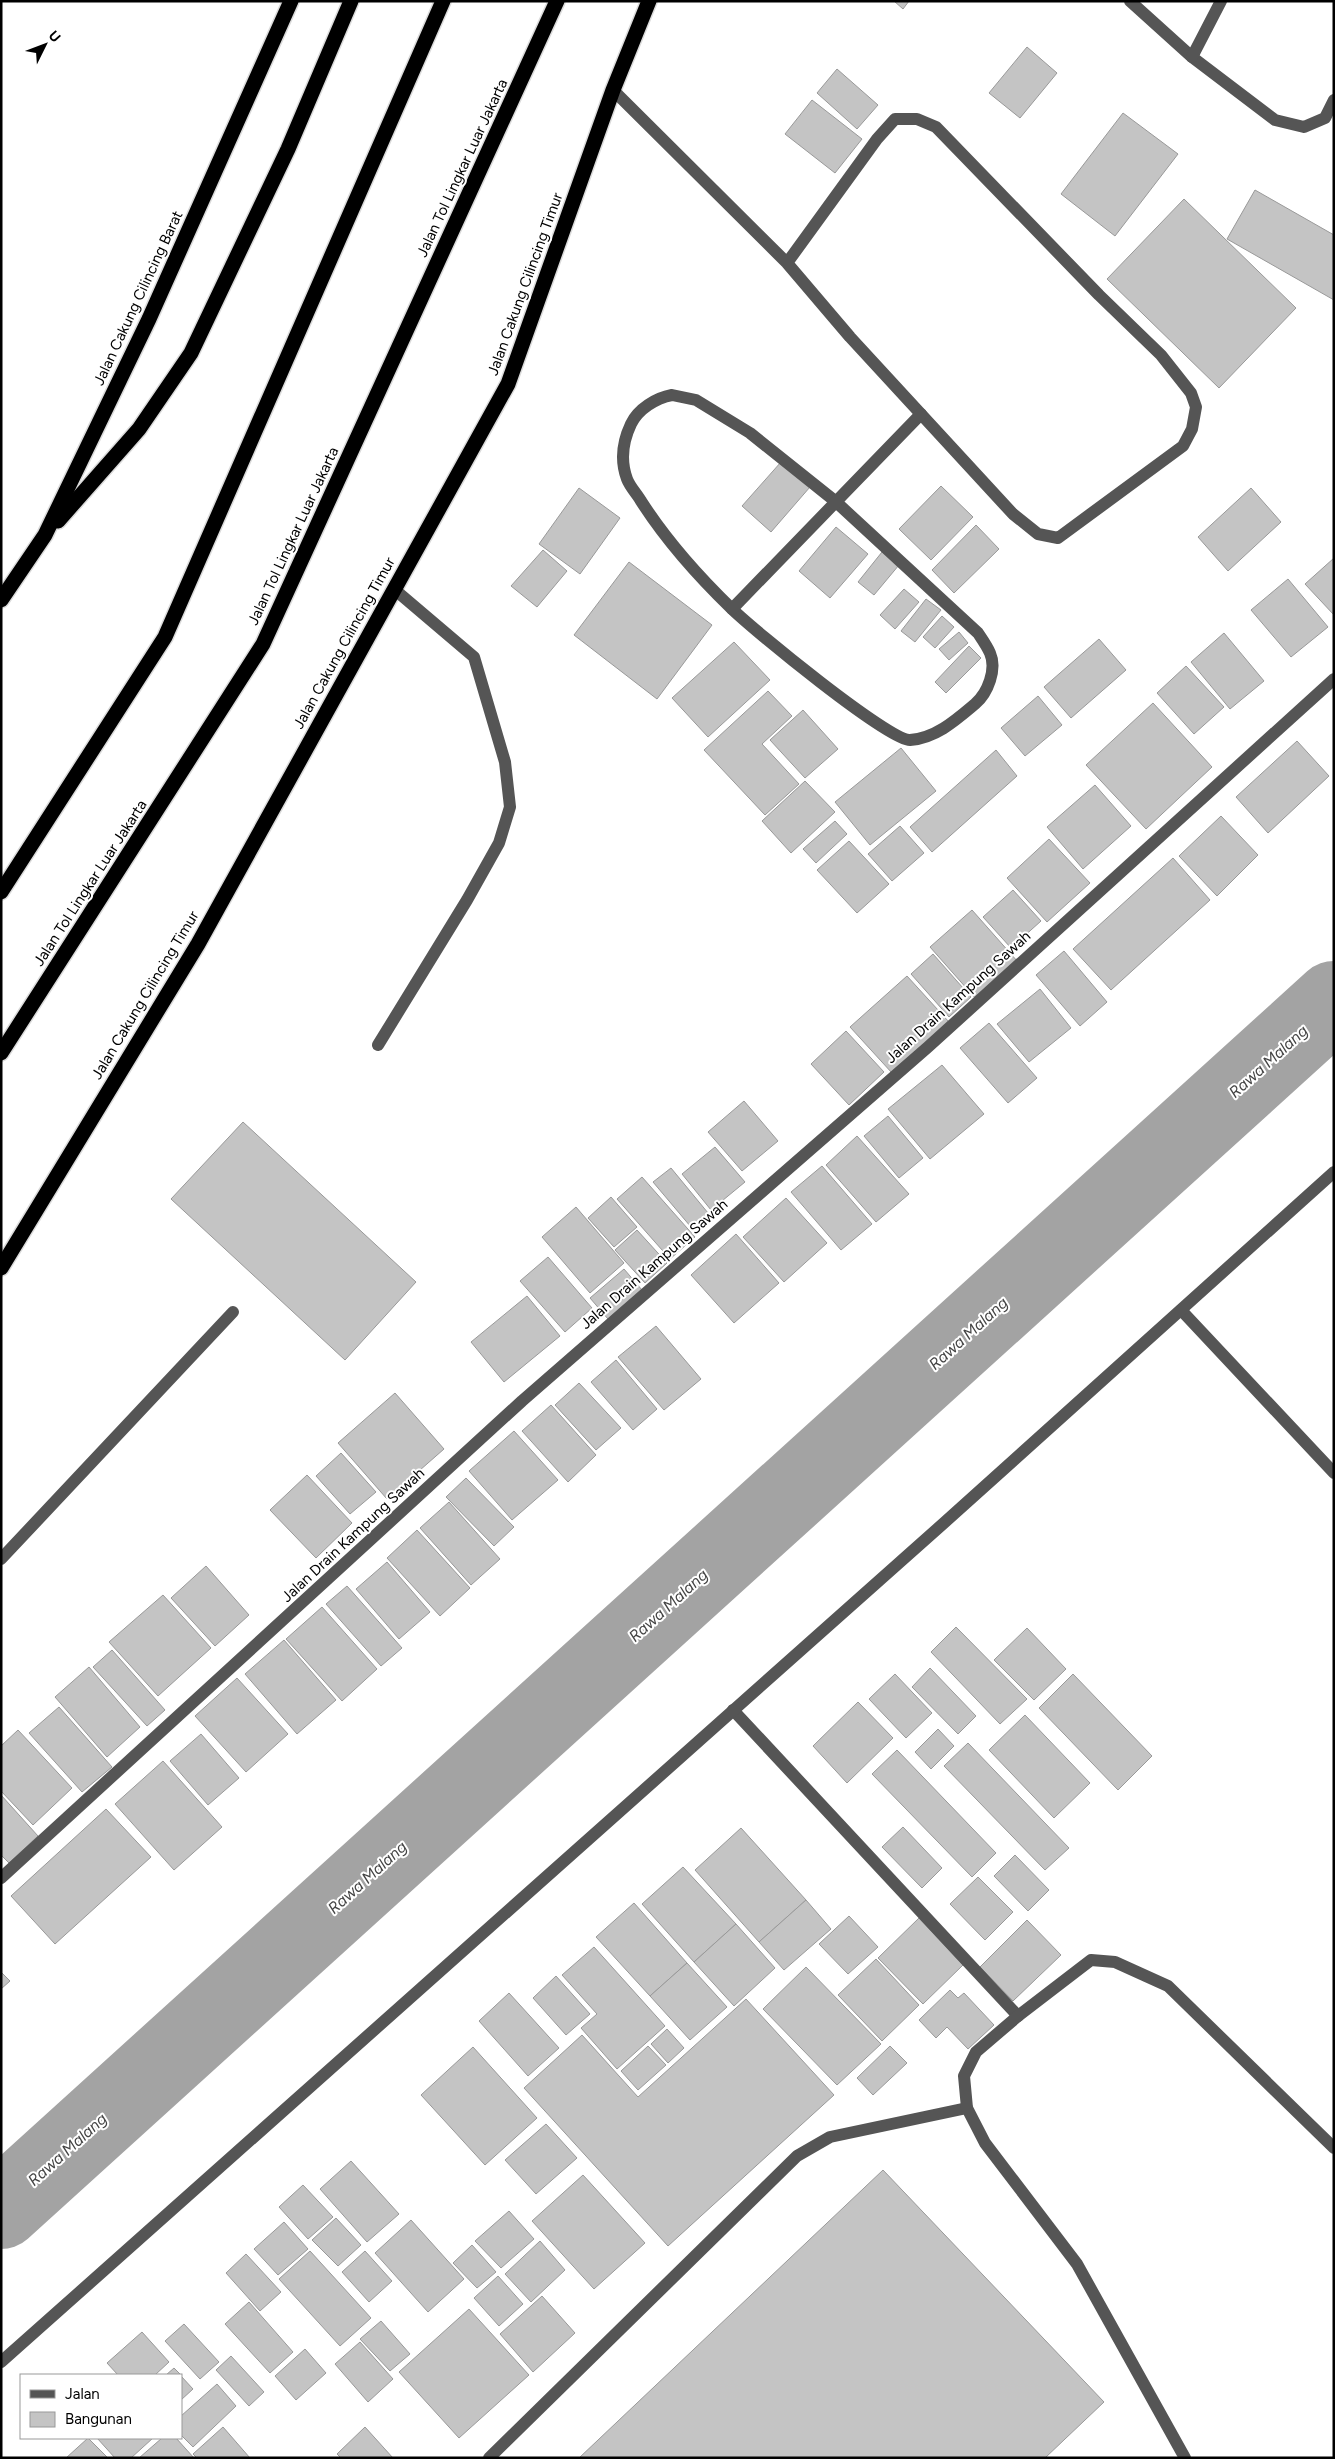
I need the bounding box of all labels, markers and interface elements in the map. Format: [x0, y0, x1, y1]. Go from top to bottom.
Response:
north arrow [20, 20, 70, 70]
text: U [45, 27, 64, 46]
street label: Jalan Tol Lingkar Luar Jakarta [413, 76, 511, 260]
street label: Jalan Cakung Cilincing Timur [483, 190, 567, 378]
street label: Jalan Cakung Cilincing Barat [90, 208, 187, 388]
street label: Jalan Tol Lingkar Luar Jakarta [244, 444, 342, 628]
street label: Jalan Cakung Cilincing Timur [289, 554, 399, 732]
street label: Jalan Tol Lingkar Luar Jakarta [29, 797, 151, 969]
street label: Jalan Cakung Cilincing Timur [88, 908, 202, 1082]
street label: Jalan Drain Kampung Sawah [882, 927, 1034, 1067]
water label: Rawa Malang [1225, 1021, 1312, 1102]
street label: Jalan Drain Kampung Sawah [577, 1195, 731, 1333]
water label: Rawa Malang [925, 1293, 1012, 1374]
street label: Jalan Drain Kampung Sawah [278, 1464, 428, 1606]
water label: Rawa Malang [625, 1565, 712, 1646]
water label: Rawa Malang [324, 1837, 411, 1918]
water label: Rawa Malang [24, 2109, 111, 2190]
legend [20, 2374, 182, 2439]
text: Jalan [65, 2385, 100, 2403]
text: Bangunan [65, 2410, 132, 2428]

